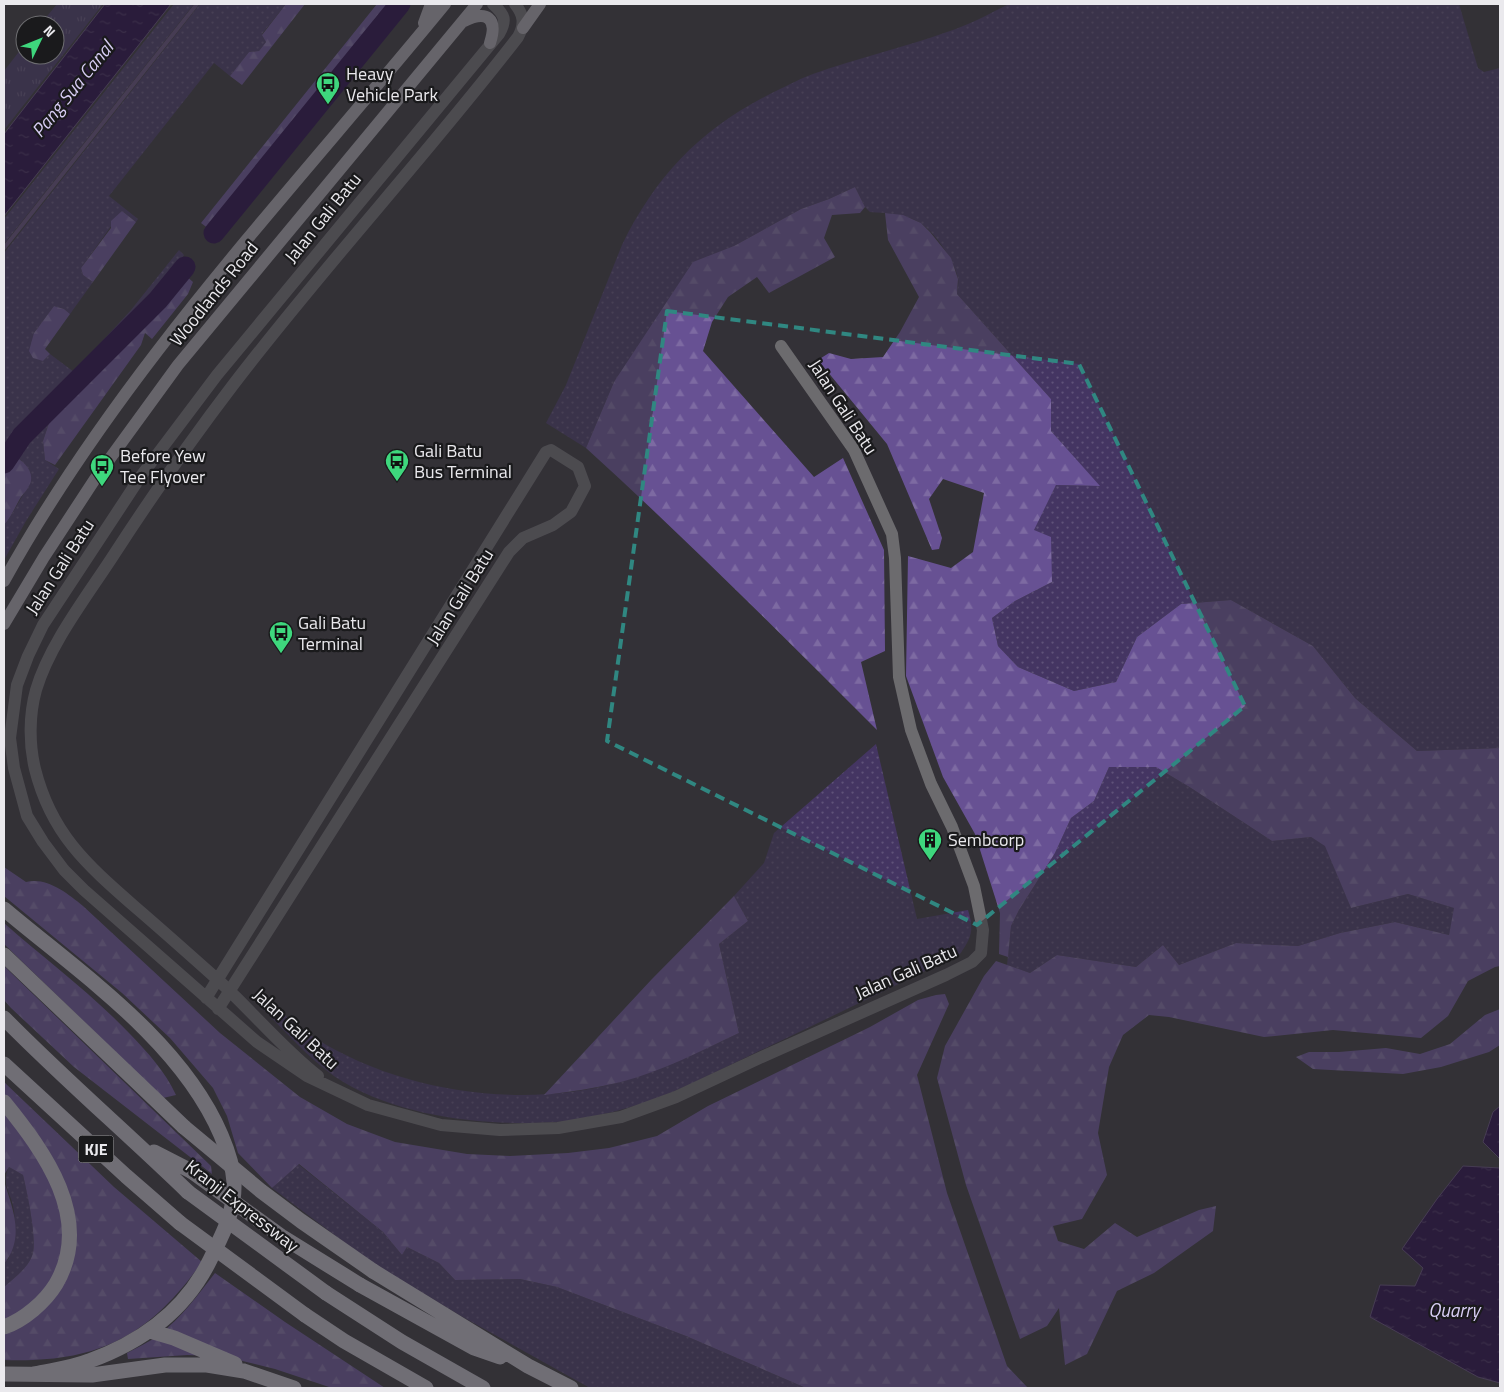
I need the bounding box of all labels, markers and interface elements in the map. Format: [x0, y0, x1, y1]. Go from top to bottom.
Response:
north arrow [15, 15, 65, 65]
text: N [39, 20, 61, 42]
water label: Pang Sua Canal [24, 33, 121, 143]
place label: Heavy Vehicle Park [346, 60, 438, 108]
bus stop icon: Heavy Vehicle Park [315, 71, 341, 105]
street label: Jalan Gali Batu [278, 167, 367, 269]
street label: Woodlands Road [163, 236, 264, 352]
street label: Jalan Gali Batu [802, 354, 884, 460]
place label: Gali Batu Bus Terminal [414, 437, 512, 485]
place label: Before Yew Tee Flyover [120, 442, 206, 490]
bus stop icon: Gali Batu Bus Terminal [384, 448, 410, 482]
bus stop icon: Before Yew Tee Flyover [89, 453, 115, 487]
street label: Jalan Gali Batu [19, 514, 101, 620]
street label: Jalan Gali Batu [419, 543, 500, 650]
place label: Gali Batu Terminal [298, 609, 366, 657]
bus stop icon: Gali Batu Terminal [268, 620, 294, 654]
place label: Sembcorp [948, 826, 1024, 853]
building icon: Sembcorp [917, 827, 943, 861]
street label: Jalan Gali Batu [850, 937, 961, 1006]
street label: Jalan Gali Batu [247, 982, 345, 1076]
road number: KJE [78, 1136, 114, 1162]
street label: Kranji Expressway [180, 1153, 305, 1259]
water label: Quarry [1428, 1295, 1482, 1324]

